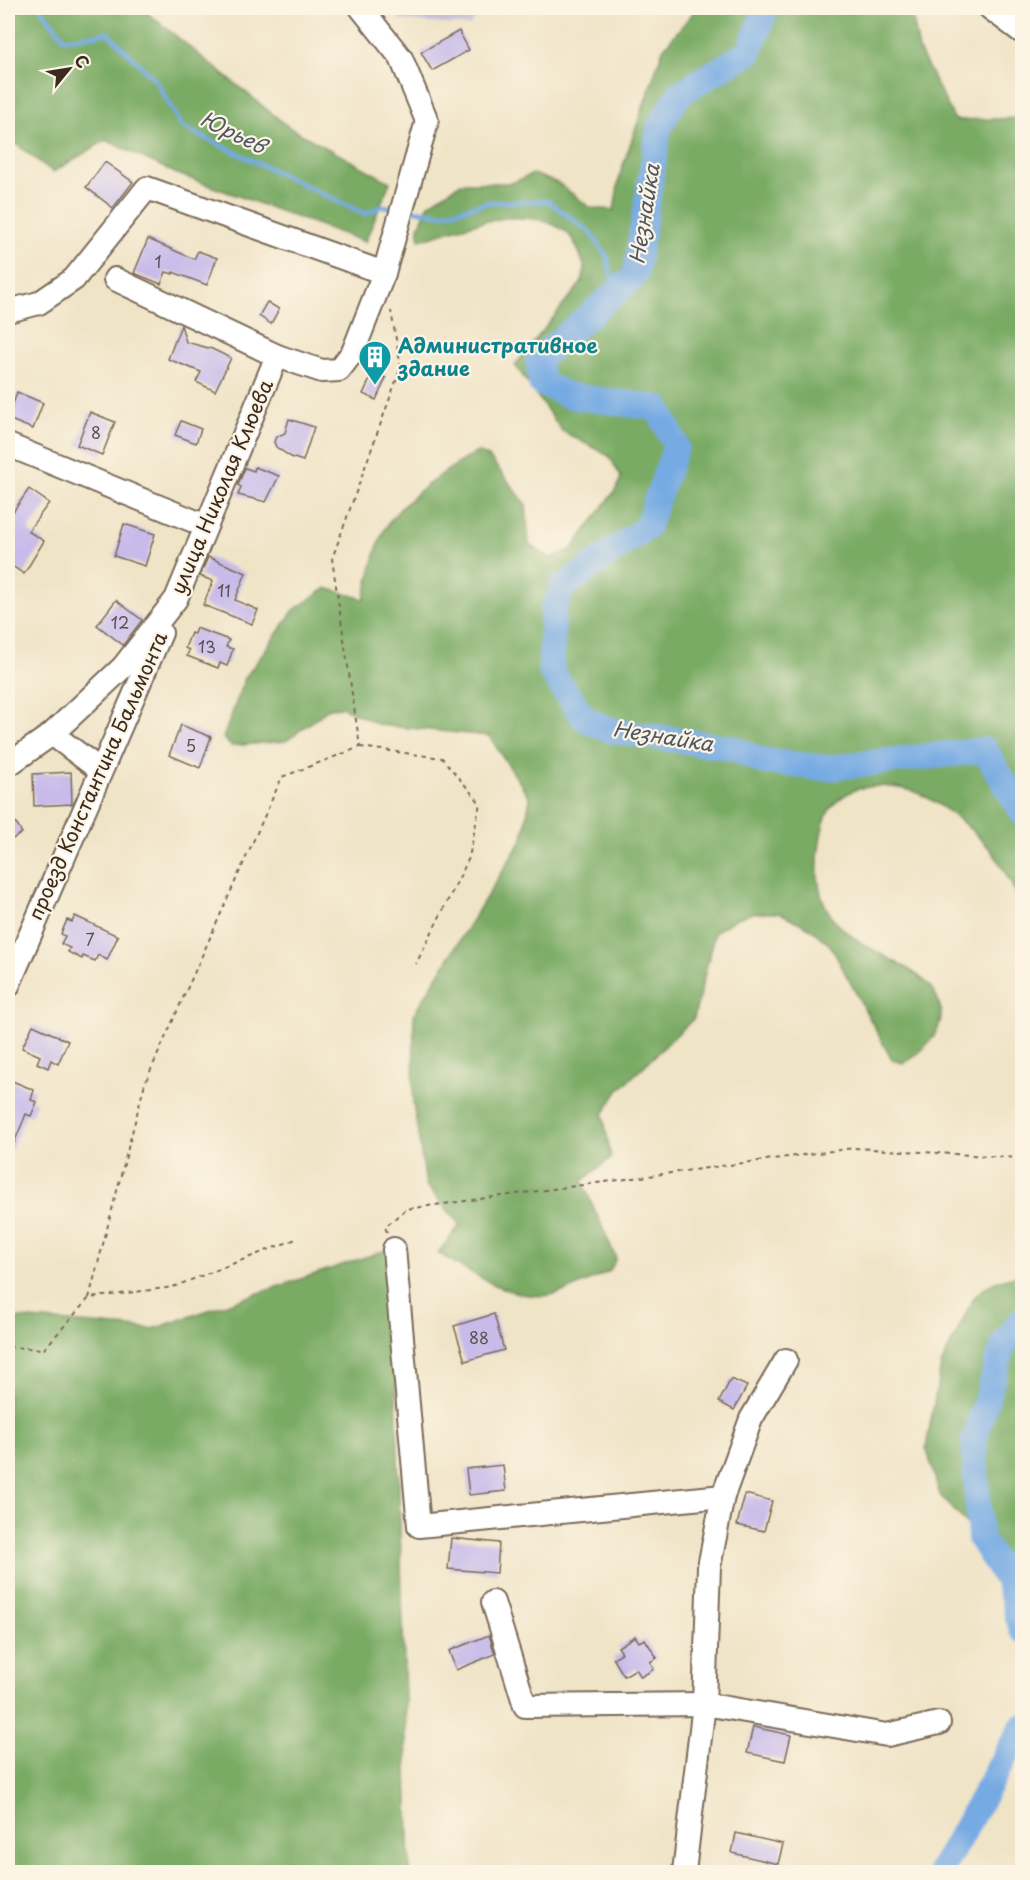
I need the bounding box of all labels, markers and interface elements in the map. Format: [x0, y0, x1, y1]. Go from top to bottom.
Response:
north arrow [39, 39, 99, 99]
text: С [69, 50, 96, 72]
water label: Юрьев [196, 102, 275, 162]
water label: Незнайка [619, 160, 667, 266]
house number: 1 [154, 249, 162, 273]
place label: Административное здание [397, 330, 598, 383]
building icon: Административное здание [357, 339, 393, 386]
street label: улица Николая Клюева [162, 374, 280, 599]
house number: 8 [91, 420, 101, 444]
house number: 11 [217, 578, 231, 602]
house number: 12 [111, 610, 129, 634]
street label: проезд Константина Бальмонта [20, 626, 175, 925]
house number: 13 [198, 634, 216, 658]
water label: Незнайка [611, 711, 717, 759]
house number: 5 [186, 733, 196, 757]
house number: 7 [85, 927, 95, 951]
house number: 88 [469, 1325, 489, 1349]

